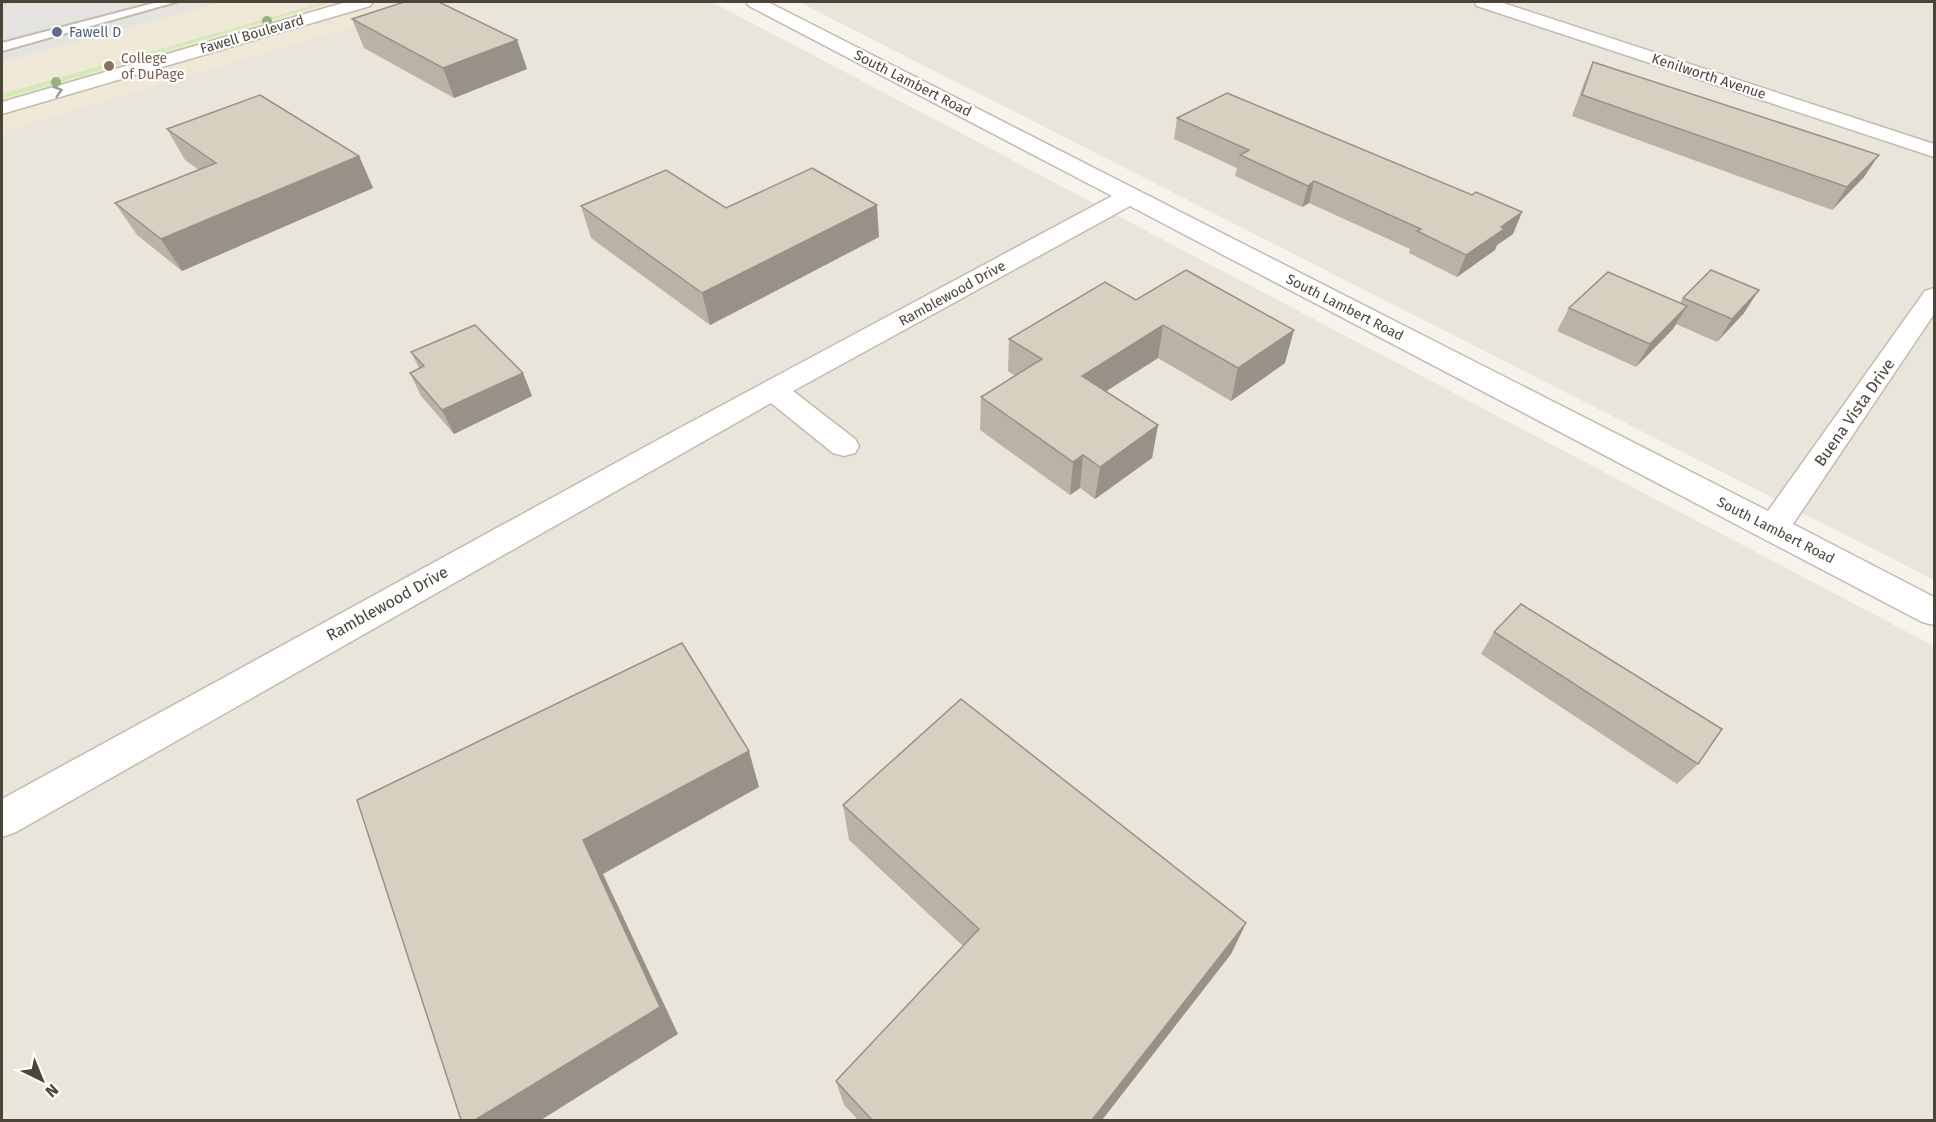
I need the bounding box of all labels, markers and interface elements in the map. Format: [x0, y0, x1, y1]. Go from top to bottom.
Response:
street label: Fawell Boulevard [198, 12, 306, 57]
place label: Fawell D [69, 24, 121, 41]
marker: Fawell D [50, 25, 64, 39]
street label: South Lambert Road [851, 46, 974, 120]
place label: College of DuPage [121, 50, 184, 83]
street label: Kenilworth Avenue [1650, 50, 1768, 103]
marker: College of DuPage [102, 59, 116, 73]
one-way arrow [52, 86, 63, 98]
street label: Ramblewood Drive [896, 257, 1009, 330]
street label: South Lambert Road [1283, 270, 1406, 344]
street label: Buena Vista Drive [1810, 355, 1899, 470]
street label: South Lambert Road [1714, 493, 1837, 567]
street label: Ramblewood Drive [323, 562, 451, 645]
north arrow [12, 1050, 72, 1110]
text: N [42, 1080, 62, 1101]

